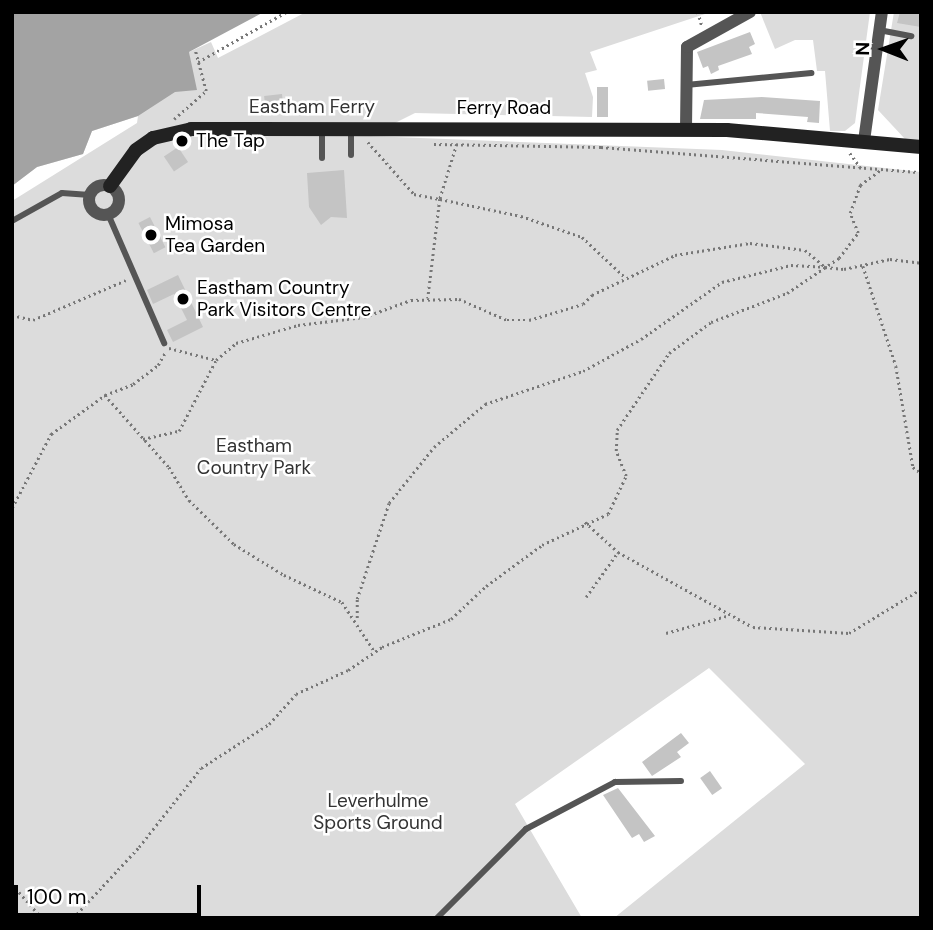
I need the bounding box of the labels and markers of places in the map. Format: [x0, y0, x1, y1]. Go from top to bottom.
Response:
place label: The Tap [196, 130, 265, 152]
marker: The Tap [174, 133, 190, 149]
place label: Mimosa Tea Garden [165, 213, 265, 257]
marker: Mimosa Tea Garden [143, 227, 159, 243]
place label: Eastham Country Park Visitors Centre [197, 277, 371, 321]
marker: Eastham Country Park Visitors Centre [175, 291, 191, 307]

